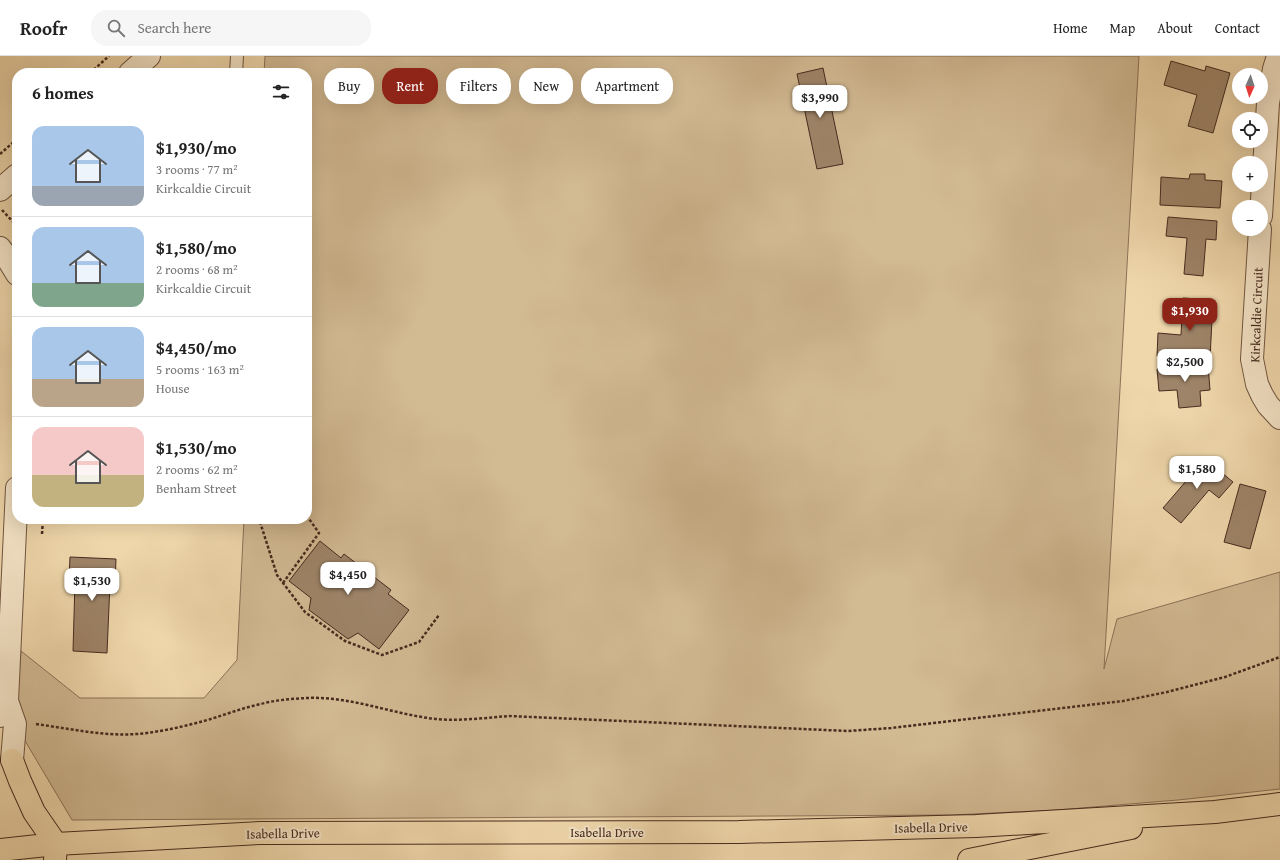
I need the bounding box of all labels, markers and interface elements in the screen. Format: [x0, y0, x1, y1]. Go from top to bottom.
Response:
search box [91, 10, 371, 46]
text: Roofr [20, 14, 67, 42]
icon: search [105, 17, 127, 39]
text: Search here [137, 17, 211, 38]
text: Home [1053, 18, 1088, 38]
text: Map [1110, 18, 1135, 38]
text: About [1157, 18, 1193, 38]
text: Contact [1215, 18, 1260, 38]
chip: Buy [324, 68, 374, 104]
chip: Rent [382, 68, 438, 104]
chip: Filters [446, 68, 511, 104]
chip: New [519, 68, 573, 104]
chip: Apartment [581, 68, 673, 104]
north arrow [1232, 68, 1268, 104]
map controls [1232, 68, 1268, 236]
text: 6 homes [32, 80, 94, 105]
icon: filters [270, 81, 292, 103]
pin: $3,990 [787, 85, 853, 119]
text: $3,990 [801, 88, 839, 107]
button: locate [1232, 112, 1268, 148]
text: $1,930/mo [156, 135, 237, 160]
icon: home [64, 142, 112, 190]
button: + [1232, 156, 1268, 192]
text: 3 rooms · 77 m² [156, 160, 238, 179]
text: Kirkcaldie Circuit [156, 179, 251, 198]
button: − [1232, 200, 1268, 236]
text: $1,580/mo [156, 235, 237, 260]
icon: home [64, 243, 112, 291]
text: 2 rooms · 68 m² [156, 260, 238, 279]
street label: Kirkcaldie Circuit [1245, 267, 1268, 363]
text: Kirkcaldie Circuit [156, 279, 251, 298]
pin: $1,930 [1157, 298, 1223, 332]
text: $1,930 [1171, 301, 1209, 320]
text: $4,450/mo [156, 335, 237, 360]
icon: home [64, 343, 112, 391]
pin: $2,500 [1152, 349, 1218, 383]
text: $2,500 [1166, 352, 1204, 371]
text: 5 rooms · 163 m² [156, 360, 244, 379]
text: House [156, 379, 190, 398]
text: $1,530/mo [156, 435, 237, 460]
icon: home [64, 443, 112, 491]
pin: $1,580 [1164, 456, 1230, 490]
text: $1,580 [1178, 459, 1216, 478]
text: 2 rooms · 62 m² [156, 460, 238, 479]
text: Benham Street [156, 479, 237, 498]
pin: $4,450 [315, 562, 381, 596]
text: $4,450 [329, 565, 367, 584]
pin: $1,530 [59, 568, 125, 602]
text: $1,530 [73, 571, 111, 590]
street label: Isabella Drive [894, 817, 968, 838]
street label: Isabella Drive [246, 823, 320, 844]
street label: Isabella Drive [570, 823, 644, 842]

